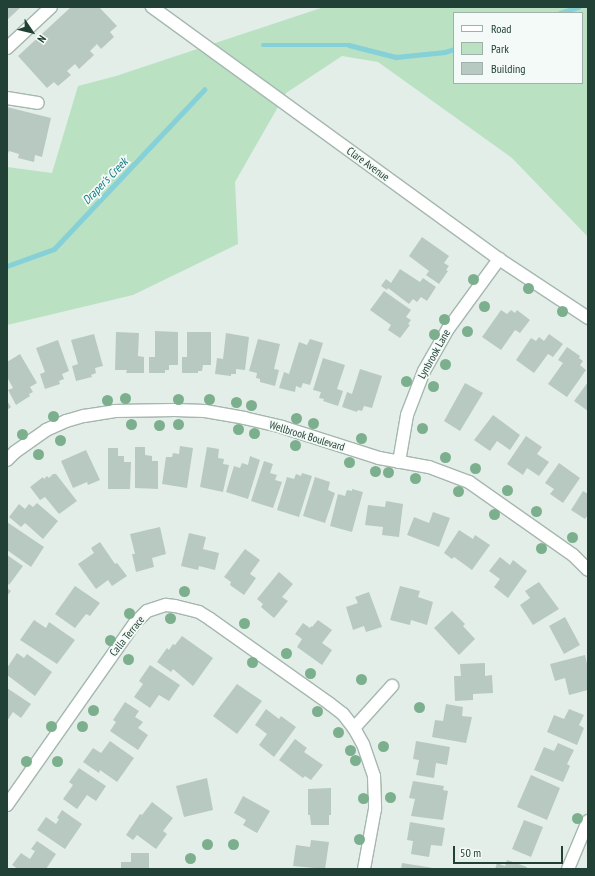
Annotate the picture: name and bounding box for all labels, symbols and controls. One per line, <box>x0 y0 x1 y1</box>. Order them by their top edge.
north arrow <box>12 12 52 52</box>
legend <box>453 12 583 84</box>
text: Road <box>491 21 511 36</box>
text: N <box>34 32 49 45</box>
text: Park <box>491 41 509 56</box>
text: Building <box>491 61 526 76</box>
street label: Clare Avenue <box>344 144 392 184</box>
water label: Draper's Creek <box>79 155 131 207</box>
street label: Lynbrook Lane <box>415 327 453 381</box>
street label: Wellbrook Boulevard <box>267 418 347 454</box>
street label: Calla Terrace <box>107 613 147 659</box>
scale bar <box>455 838 565 864</box>
text: 50 m <box>460 845 481 860</box>

